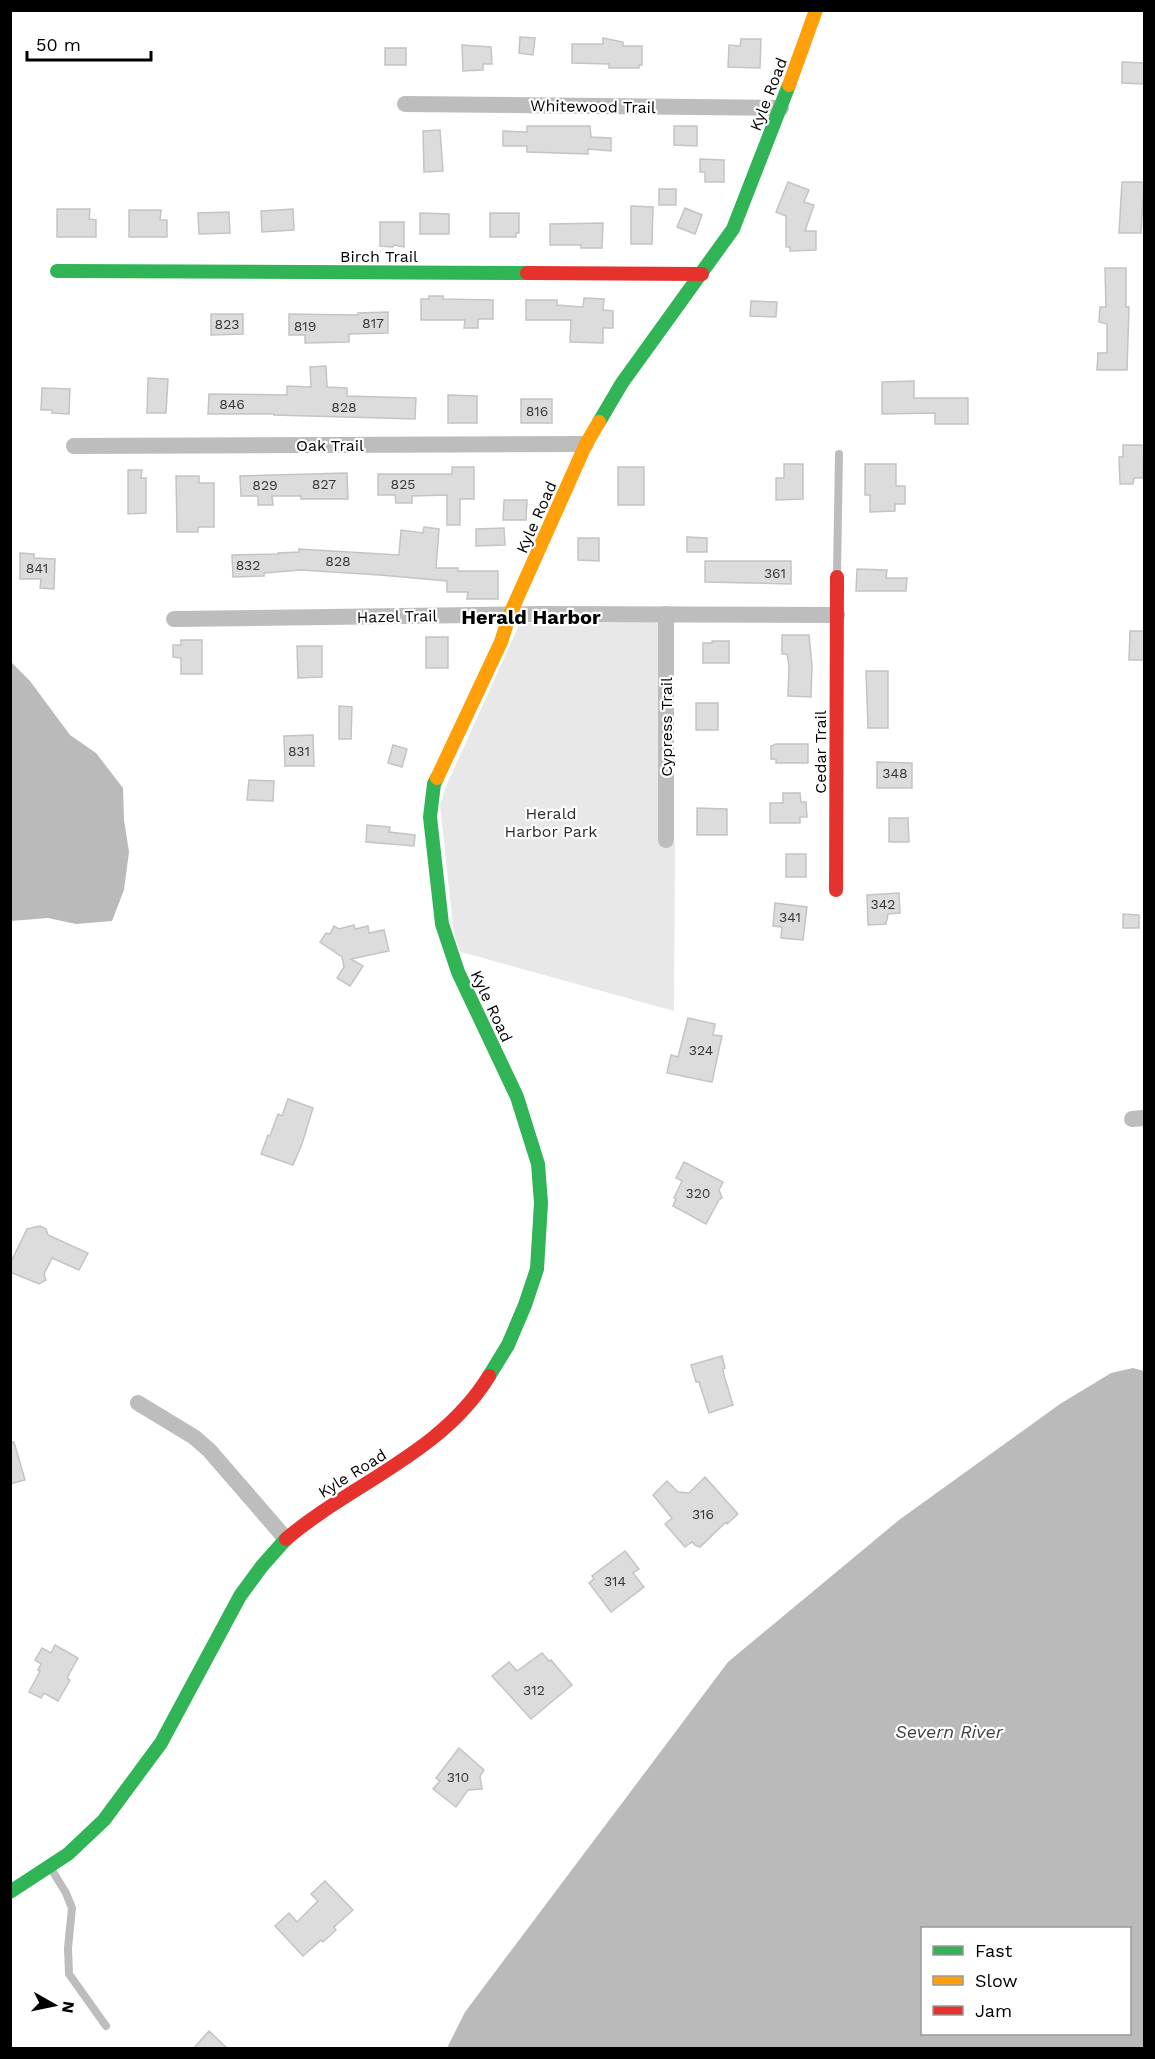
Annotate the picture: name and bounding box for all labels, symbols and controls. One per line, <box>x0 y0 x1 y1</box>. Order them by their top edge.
scale bar <box>27 24 152 62</box>
text: 50 m <box>36 34 81 55</box>
street label: Kyle Road <box>746 55 791 133</box>
street label: Whitewood Trail <box>530 96 656 117</box>
street label: Birch Trail <box>340 247 418 266</box>
house number: 817 <box>362 315 384 331</box>
house number: 823 <box>215 316 239 332</box>
house number: 819 <box>294 318 316 334</box>
house number: 846 <box>219 396 245 412</box>
house number: 828 <box>331 399 357 415</box>
house number: 816 <box>526 403 548 419</box>
street label: Oak Trail <box>296 436 364 455</box>
house number: 827 <box>312 476 336 492</box>
house number: 825 <box>391 476 415 492</box>
house number: 829 <box>252 477 278 493</box>
street label: Kyle Road <box>512 478 561 556</box>
house number: 828 <box>325 553 351 569</box>
house number: 832 <box>236 557 260 573</box>
house number: 841 <box>26 560 48 576</box>
house number: 361 <box>764 565 786 581</box>
district label: Herald Harbor <box>461 605 601 629</box>
street label: Hazel Trail <box>356 606 438 627</box>
street label: Cypress Trail <box>657 677 676 777</box>
street label: Cedar Trail <box>811 710 830 794</box>
house number: 831 <box>288 743 310 759</box>
house number: 348 <box>882 765 908 781</box>
park label: Herald Harbor Park <box>505 804 597 841</box>
house number: 342 <box>871 896 895 912</box>
house number: 341 <box>779 909 801 925</box>
street label: Kyle Road <box>467 967 516 1045</box>
house number: 324 <box>689 1042 713 1058</box>
house number: 320 <box>685 1185 711 1201</box>
street label: Kyle Road <box>315 1445 390 1502</box>
house number: 316 <box>692 1506 714 1522</box>
house number: 314 <box>604 1573 626 1589</box>
house number: 312 <box>523 1682 545 1698</box>
water label: Severn River <box>895 1721 1004 1742</box>
house number: 310 <box>447 1769 469 1785</box>
legend <box>921 1927 1131 2035</box>
text: Fast <box>975 1940 1013 1961</box>
text: Slow <box>975 1970 1018 1991</box>
north arrow <box>24 1975 84 2035</box>
text: N <box>58 2000 79 2015</box>
text: Jam <box>975 2000 1012 2021</box>

